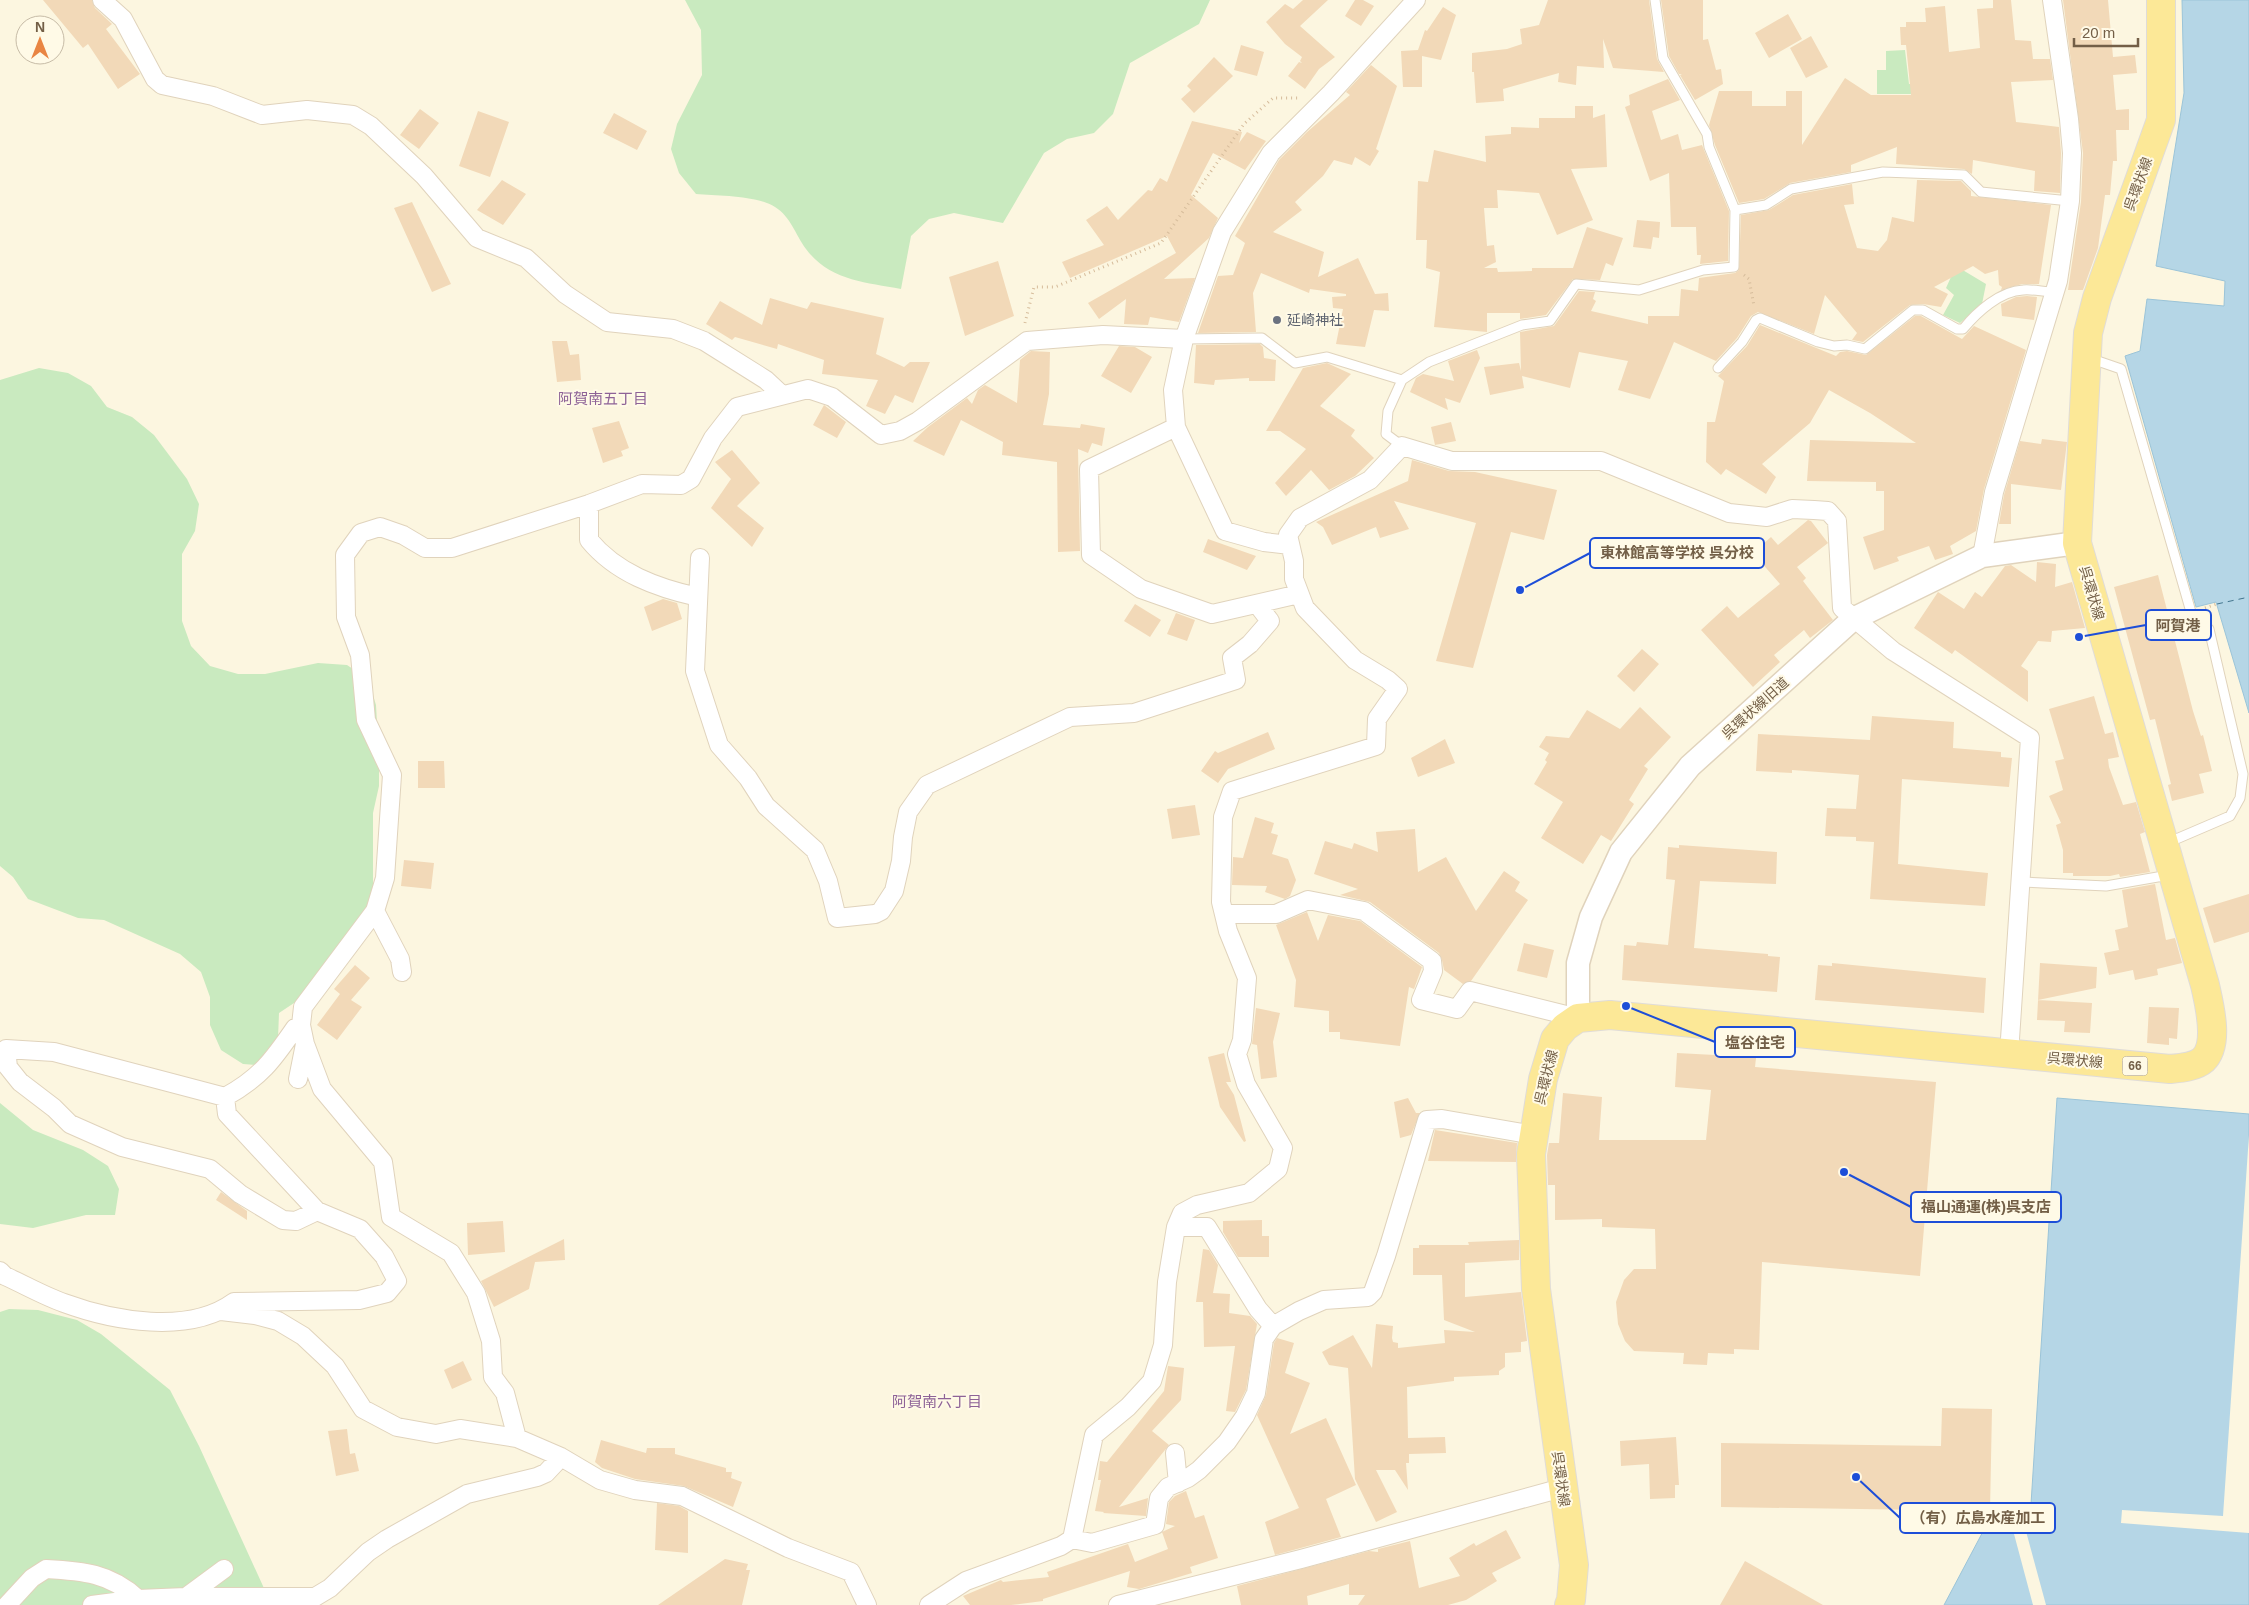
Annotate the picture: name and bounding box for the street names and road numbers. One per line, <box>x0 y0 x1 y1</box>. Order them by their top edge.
street label: 呉環状線 <box>2121 155 2155 213</box>
street label: 呉環状線 <box>2077 564 2107 622</box>
street label: 呉環状線旧道 <box>1718 674 1792 742</box>
street label: 呉環状線 <box>1531 1048 1561 1106</box>
street label: 呉環状線 <box>2046 1050 2104 1070</box>
road number: 66 <box>2122 1056 2148 1076</box>
street label: 呉環状線 <box>1549 1450 1573 1508</box>

